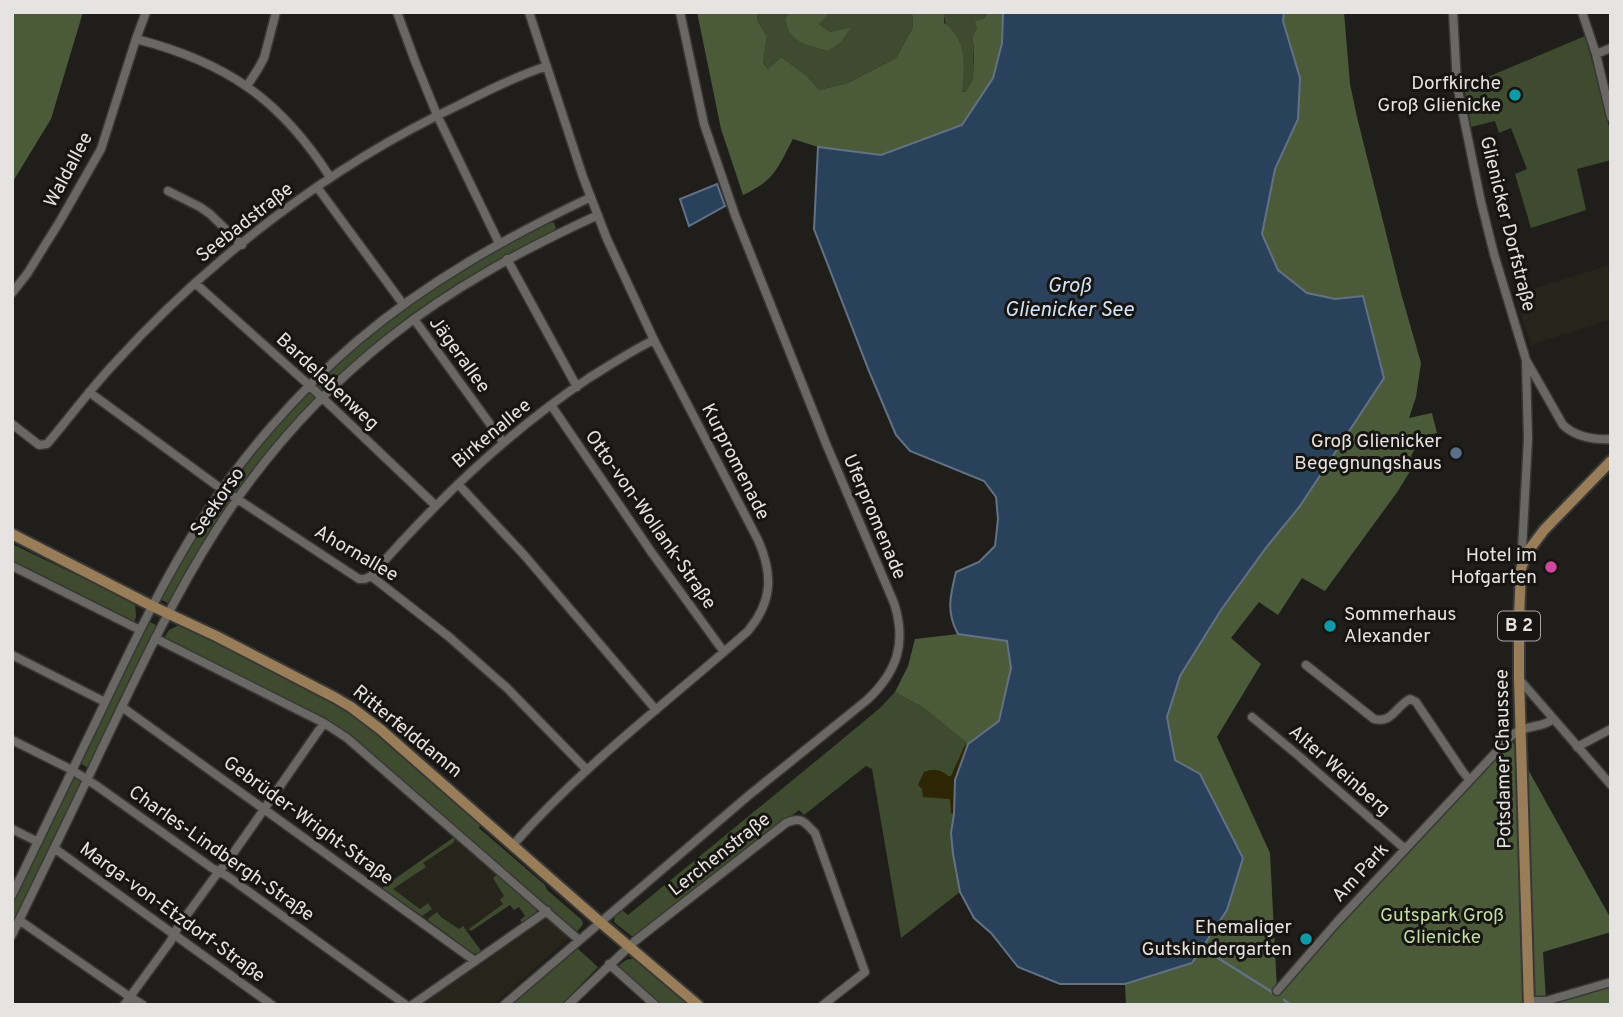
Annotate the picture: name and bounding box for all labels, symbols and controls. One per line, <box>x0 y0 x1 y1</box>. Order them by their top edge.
place label: Dorfkirche Groß Glienicke <box>1377 72 1501 118</box>
marker: Dorfkirche Groß Glienicke <box>1507 87 1523 103</box>
street label: Waldallee <box>39 128 99 212</box>
street label: Glienicker Dorfstraße <box>1474 134 1540 314</box>
street label: Seebadstraße <box>192 178 298 268</box>
water label: Groß Glienicker See <box>1004 273 1135 324</box>
street label: Jägerallee <box>423 312 495 398</box>
street label: Bardelebenweg <box>270 328 384 436</box>
street label: Birkenallee <box>447 394 537 474</box>
street label: Kurpromenade <box>695 400 775 524</box>
street label: Otto-von-Wollank-Straße <box>579 426 721 614</box>
place label: Groß Glienicker Begegnungshaus <box>1294 430 1443 476</box>
marker: Groß Glienicker Begegnungshaus <box>1448 445 1464 461</box>
street label: Uferpromenade <box>837 451 911 583</box>
street label: Seekorso <box>186 463 250 541</box>
street label: Ahornallee <box>310 520 402 588</box>
place label: Hotel im Hofgarten <box>1451 544 1537 590</box>
marker: Hotel im Hofgarten <box>1543 559 1559 575</box>
place label: Sommerhaus Alexander <box>1344 603 1456 649</box>
road number: B 2 <box>1498 612 1540 640</box>
marker: Sommerhaus Alexander <box>1322 618 1338 634</box>
street label: Potsdamer Chaussee <box>1490 669 1518 849</box>
street label: Ritterfelddamm <box>347 680 467 784</box>
street label: Alter Weinberg <box>1283 720 1395 822</box>
street label: Gebrüder-Wright-Straße <box>218 751 398 891</box>
street label: Charles-Lindbergh-Straße <box>123 781 319 927</box>
street label: Lerchenstraße <box>664 808 776 902</box>
street label: Marga-von-Etzdorf-Straße <box>74 837 270 989</box>
street label: Am Park <box>1327 838 1395 908</box>
park label: Gutspark Groß Glienicke <box>1380 904 1504 950</box>
place label: Ehemaliger Gutskindergarten <box>1142 916 1293 962</box>
marker: Ehemaliger Gutskindergarten <box>1298 931 1314 947</box>

